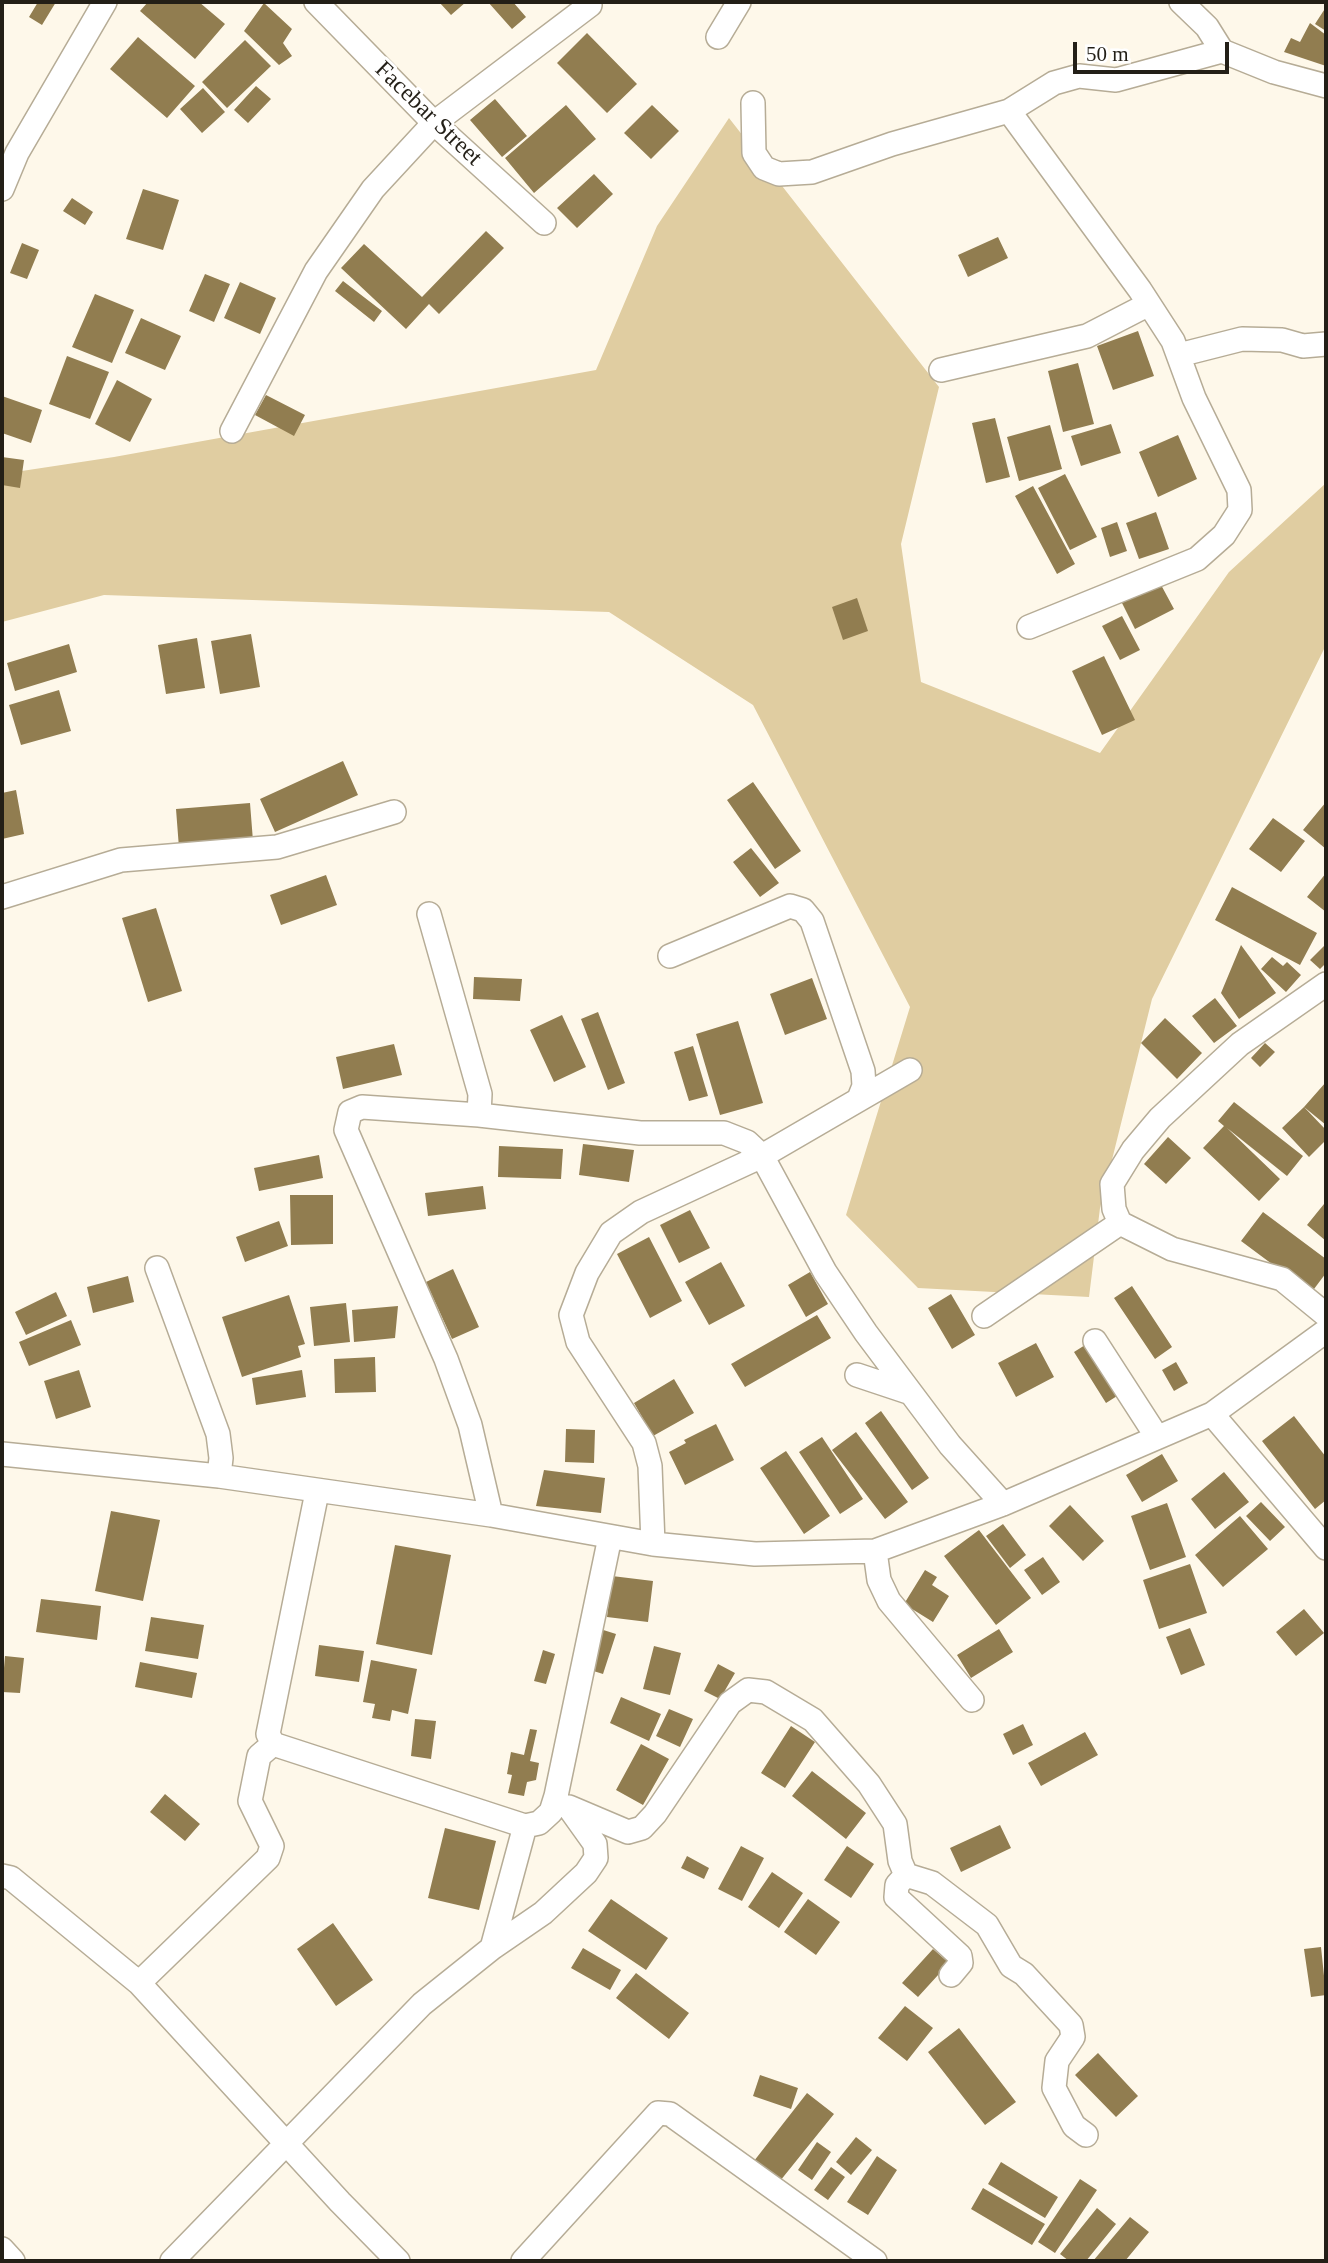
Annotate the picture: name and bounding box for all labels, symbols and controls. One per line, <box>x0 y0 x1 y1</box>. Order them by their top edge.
scale bar <box>1076 28 1232 72</box>
text: 50 m <box>1086 42 1129 66</box>
street label: Facebar Street <box>368 56 488 172</box>

